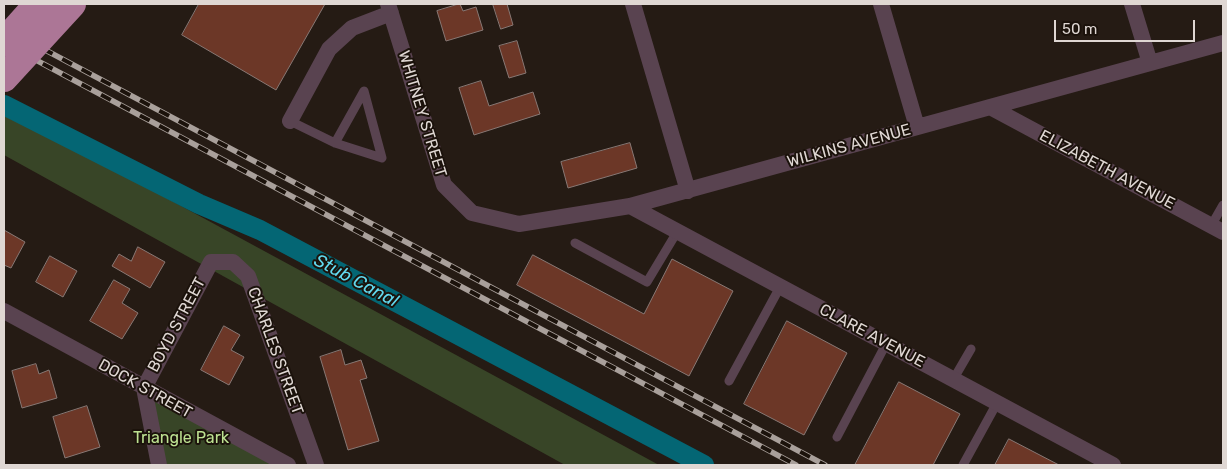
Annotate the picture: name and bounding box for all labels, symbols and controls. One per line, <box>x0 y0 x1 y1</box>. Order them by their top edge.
scale bar <box>1057 10 1198 42</box>
text: 50 m <box>1062 20 1097 38</box>
street label: WHITNEY STREET <box>394 48 450 180</box>
street label: WILKINS AVENUE <box>785 120 913 172</box>
street label: ELIZABETH AVENUE <box>1036 126 1178 214</box>
water label: Stub Canal <box>310 250 402 312</box>
street label: BOYD STREET <box>144 274 210 376</box>
street label: CHARLES STREET <box>243 285 307 417</box>
street label: CLARE AVENUE <box>816 300 928 372</box>
street label: DOCK STREET <box>95 355 195 423</box>
park label: Triangle Park <box>133 428 229 448</box>

